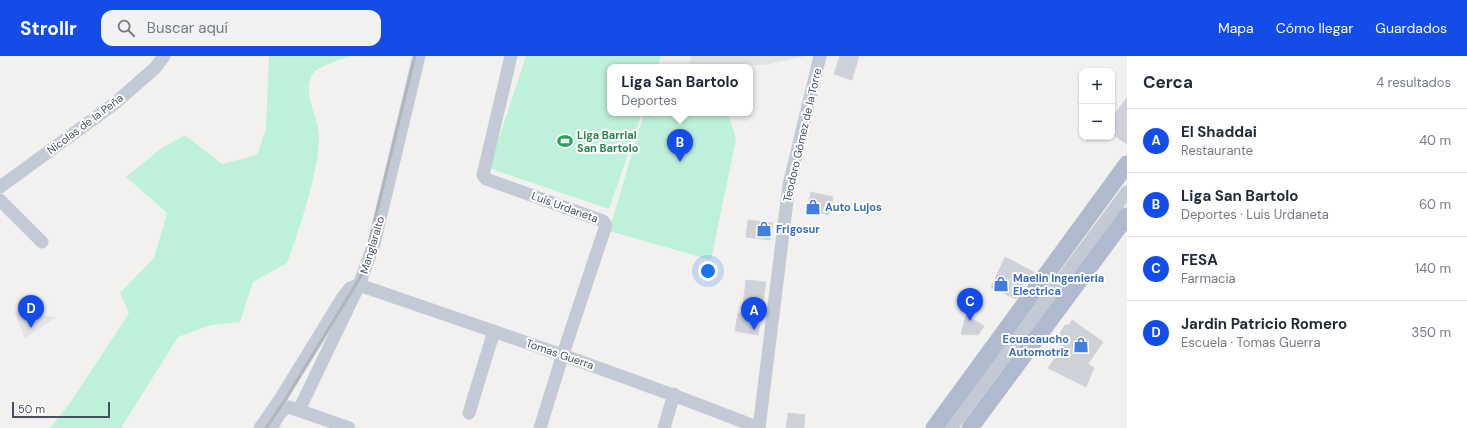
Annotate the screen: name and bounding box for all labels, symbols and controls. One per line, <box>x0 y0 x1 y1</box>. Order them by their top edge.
search box <box>101 10 381 46</box>
text: Strollr <box>20 16 77 41</box>
icon: search <box>115 17 137 39</box>
text: Buscar aquí <box>147 18 228 38</box>
text: Mapa <box>1218 19 1254 37</box>
text: Cómo llegar <box>1276 19 1353 37</box>
text: Guardados <box>1375 19 1447 37</box>
popup <box>607 64 753 116</box>
street label: Teodoro Gómez de la Torre <box>780 67 824 203</box>
map controls <box>1079 68 1115 140</box>
button: + <box>1079 68 1115 104</box>
text: Cerca <box>1143 71 1193 93</box>
text: Liga San Bartolo <box>621 72 739 92</box>
text: 4 resultados <box>1376 74 1451 91</box>
street label: Nicolas de la Peña <box>44 91 126 157</box>
text: Deportes <box>621 92 677 109</box>
button: − <box>1079 104 1115 140</box>
text: El Shaddai <box>1181 122 1257 142</box>
place label: Liga Barrial San Bartolo <box>577 128 639 155</box>
pin: B <box>667 129 693 162</box>
sports icon: Liga Barrial San Bartolo <box>556 132 574 150</box>
text: A <box>1151 132 1161 149</box>
text: 40 m <box>1419 132 1451 149</box>
text: Restaurante <box>1181 142 1253 159</box>
text: Liga San Bartolo <box>1181 186 1298 206</box>
street label: Luis Urdaneta <box>530 188 600 226</box>
text: B <box>1152 196 1160 213</box>
text: 60 m <box>1419 196 1451 213</box>
shop icon: Auto Lujos <box>804 198 822 216</box>
place label: Auto Lujos <box>825 200 882 214</box>
text: Deportes · Luis Urdaneta <box>1181 206 1329 223</box>
street label: Manglaralto <box>357 215 387 275</box>
shop icon: Frigosur <box>755 220 773 238</box>
place label: Frigosur <box>776 222 820 236</box>
text: FESA <box>1181 250 1218 270</box>
text: C <box>1151 260 1161 277</box>
text: 140 m <box>1415 260 1451 277</box>
your location <box>698 261 718 281</box>
text: Farmacia <box>1181 270 1236 287</box>
place label: Maelin Ingenieria Electrica <box>1013 271 1104 298</box>
shop icon: Maelin Ingenieria Electrica <box>992 275 1010 293</box>
pin: C <box>957 288 983 321</box>
pin: D <box>18 295 44 328</box>
pin: A <box>741 297 767 330</box>
text: Jardin Patricio Romero <box>1181 314 1347 334</box>
text: D <box>1151 324 1161 341</box>
text: 350 m <box>1411 324 1451 341</box>
place label: Ecuacaucho Automotriz <box>1003 332 1069 359</box>
text: Escuela · Tomas Guerra <box>1181 334 1320 351</box>
street label: Tomas Guerra <box>524 336 596 372</box>
shop icon: Ecuacaucho Automotriz <box>1072 336 1090 354</box>
scale bar <box>12 400 110 419</box>
text: 50 m <box>18 402 45 416</box>

